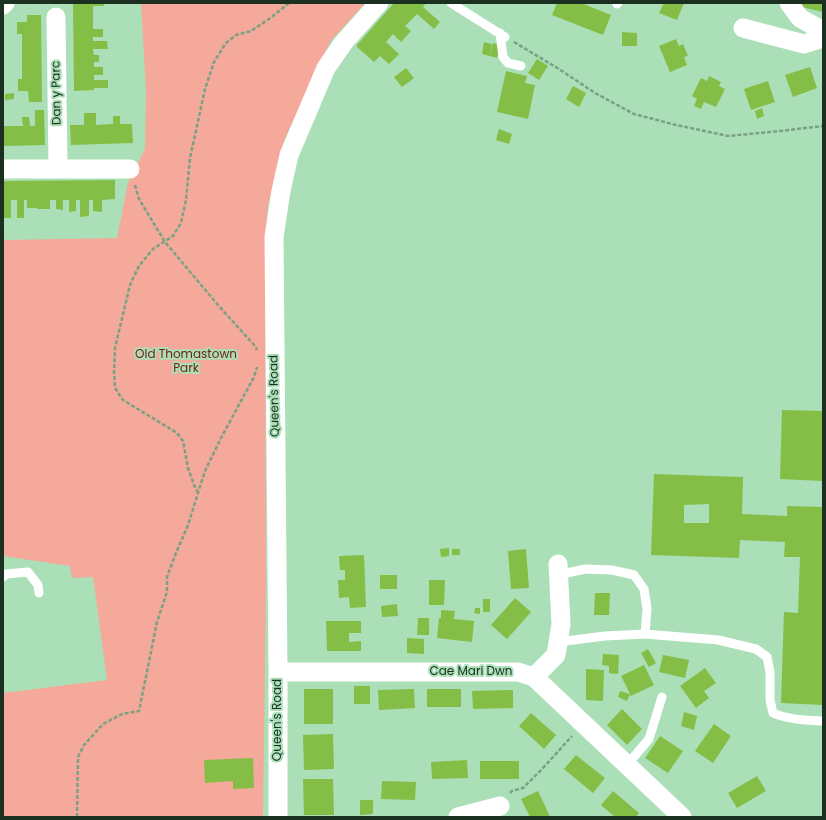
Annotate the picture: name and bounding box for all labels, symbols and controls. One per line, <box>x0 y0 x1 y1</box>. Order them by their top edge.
street label: Dan y Parc <box>49 61 65 125</box>
park label: Old Thomastown Park <box>135 348 237 376</box>
street label: Queen's Road <box>267 355 283 437</box>
street label: Cae Mari Dwn <box>429 665 513 679</box>
street label: Queen's Road <box>271 679 285 761</box>

